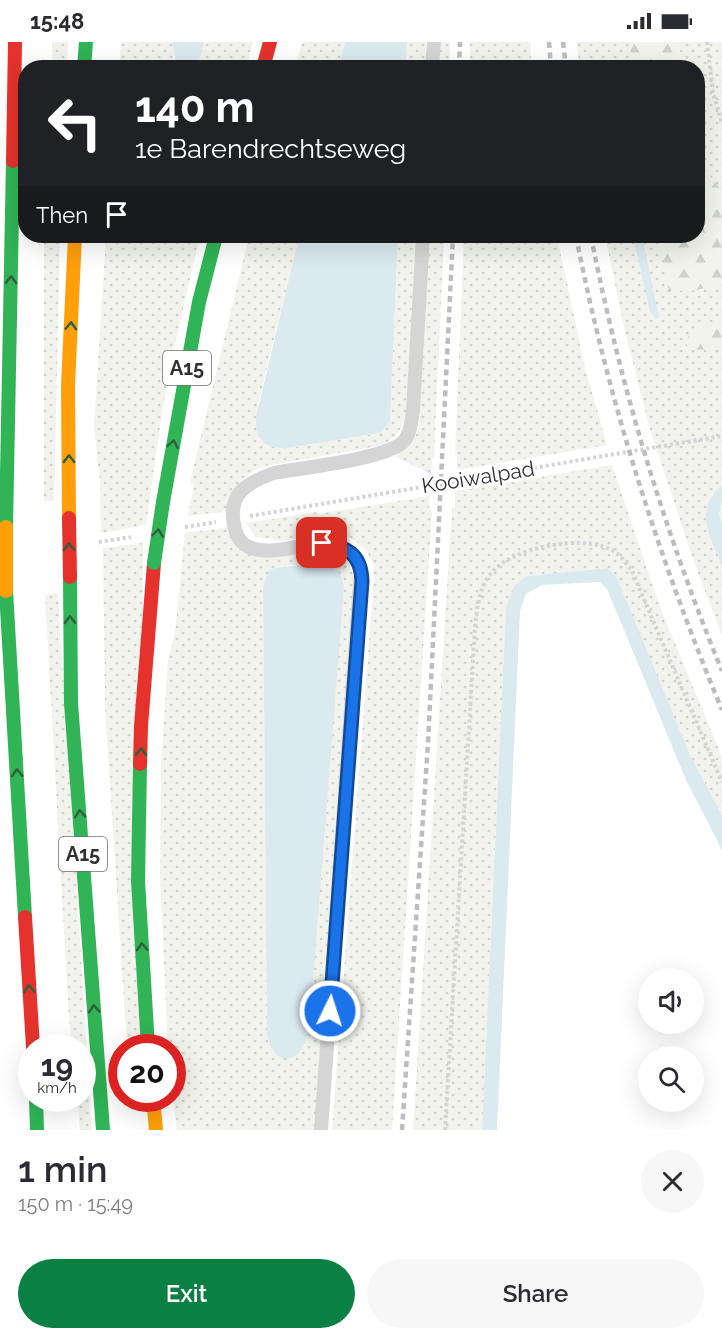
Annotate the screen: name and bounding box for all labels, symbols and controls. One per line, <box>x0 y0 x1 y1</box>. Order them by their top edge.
text: 15:48 <box>30 8 84 34</box>
text: 140 m <box>135 83 255 132</box>
icon: left <box>36 84 114 162</box>
text: 1e Barendrechtseweg <box>135 133 406 164</box>
icon: arrive <box>100 198 133 231</box>
text: Then <box>36 202 88 228</box>
one-way arrow <box>5 275 17 284</box>
one-way arrow <box>64 322 77 331</box>
road number: A15 <box>163 351 211 385</box>
one-way arrow <box>166 439 179 449</box>
one-way arrow <box>63 455 75 464</box>
street label: Kooiwalpad <box>420 456 536 498</box>
pin <box>296 517 347 568</box>
icon: arrive <box>305 526 338 559</box>
one-way arrow <box>152 528 164 537</box>
one-way arrow <box>63 543 75 552</box>
one-way arrow <box>64 615 76 624</box>
one-way arrow <box>134 747 147 756</box>
one-way arrow <box>10 768 23 777</box>
one-way arrow <box>73 810 86 819</box>
road number: A15 <box>59 837 107 871</box>
one-way arrow <box>135 942 148 951</box>
map controls <box>638 968 704 1112</box>
button: sound <box>638 968 704 1034</box>
position arrow <box>298 979 362 1043</box>
one-way arrow <box>23 984 36 993</box>
one-way arrow <box>88 1004 101 1013</box>
speed limit sign: 20 <box>108 1034 186 1112</box>
button: search <box>638 1046 704 1112</box>
text: 19 <box>41 1048 73 1083</box>
text: km/h <box>37 1079 77 1097</box>
text: 1 min <box>18 1148 107 1190</box>
button: close <box>641 1150 704 1213</box>
text: 150 m · 15:49 <box>18 1192 133 1216</box>
button: Exit <box>18 1259 355 1328</box>
button: Share <box>367 1259 704 1328</box>

